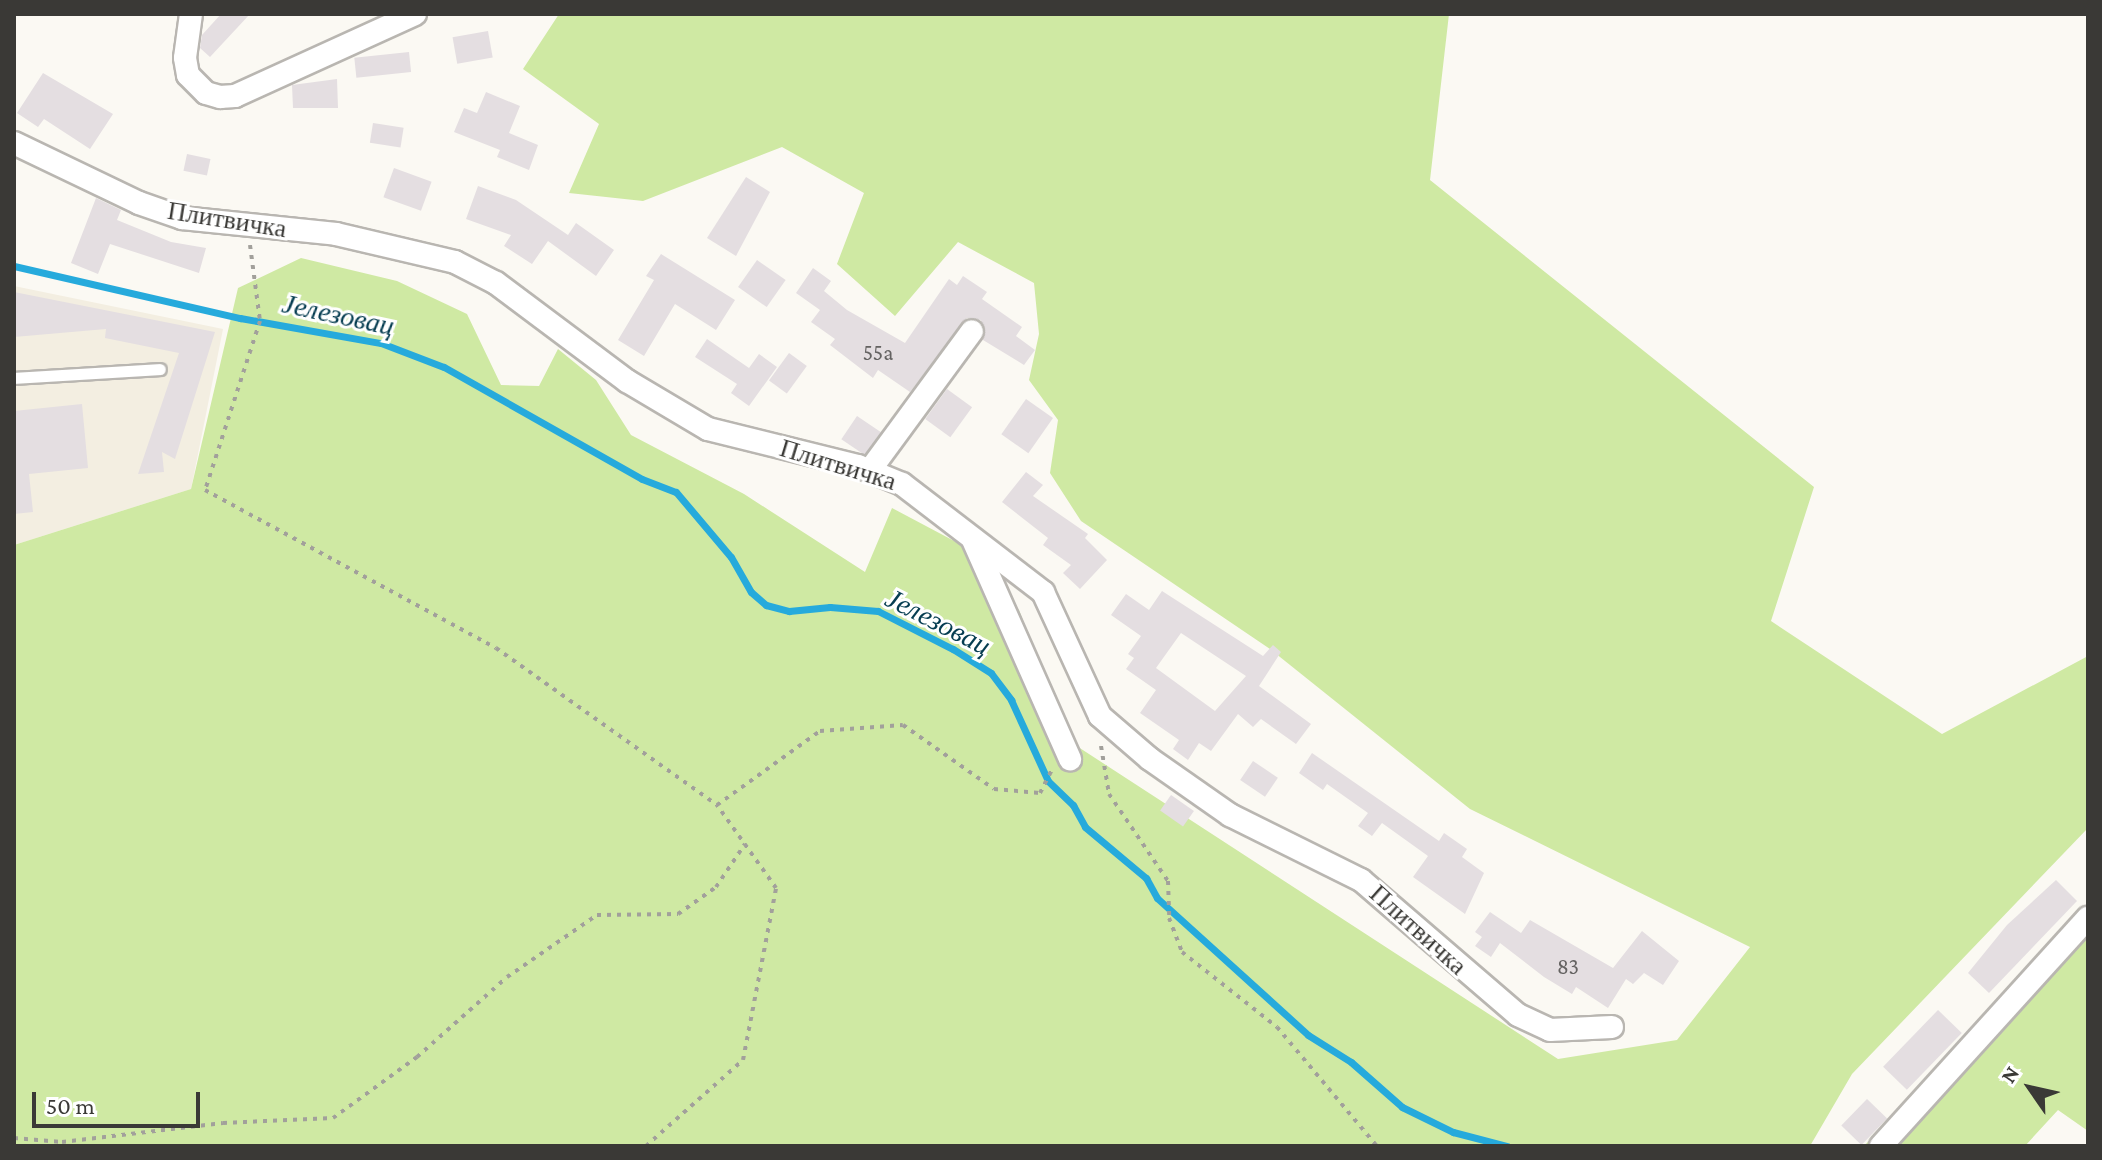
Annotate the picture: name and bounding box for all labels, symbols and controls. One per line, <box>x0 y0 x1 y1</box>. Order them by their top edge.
street label: Плитвичка <box>165 195 289 245</box>
water label: Јелезовац <box>279 287 397 343</box>
house number: 55a <box>863 340 893 366</box>
street label: Плитвичка <box>776 433 900 497</box>
water label: Јелезовац <box>880 581 996 663</box>
street label: Плитвичка <box>1363 878 1473 982</box>
house number: 83 <box>1557 954 1579 980</box>
north arrow <box>1990 1048 2070 1128</box>
text: N <box>1995 1061 2024 1088</box>
scale bar <box>36 1076 204 1126</box>
text: 50 m <box>46 1092 95 1119</box>

